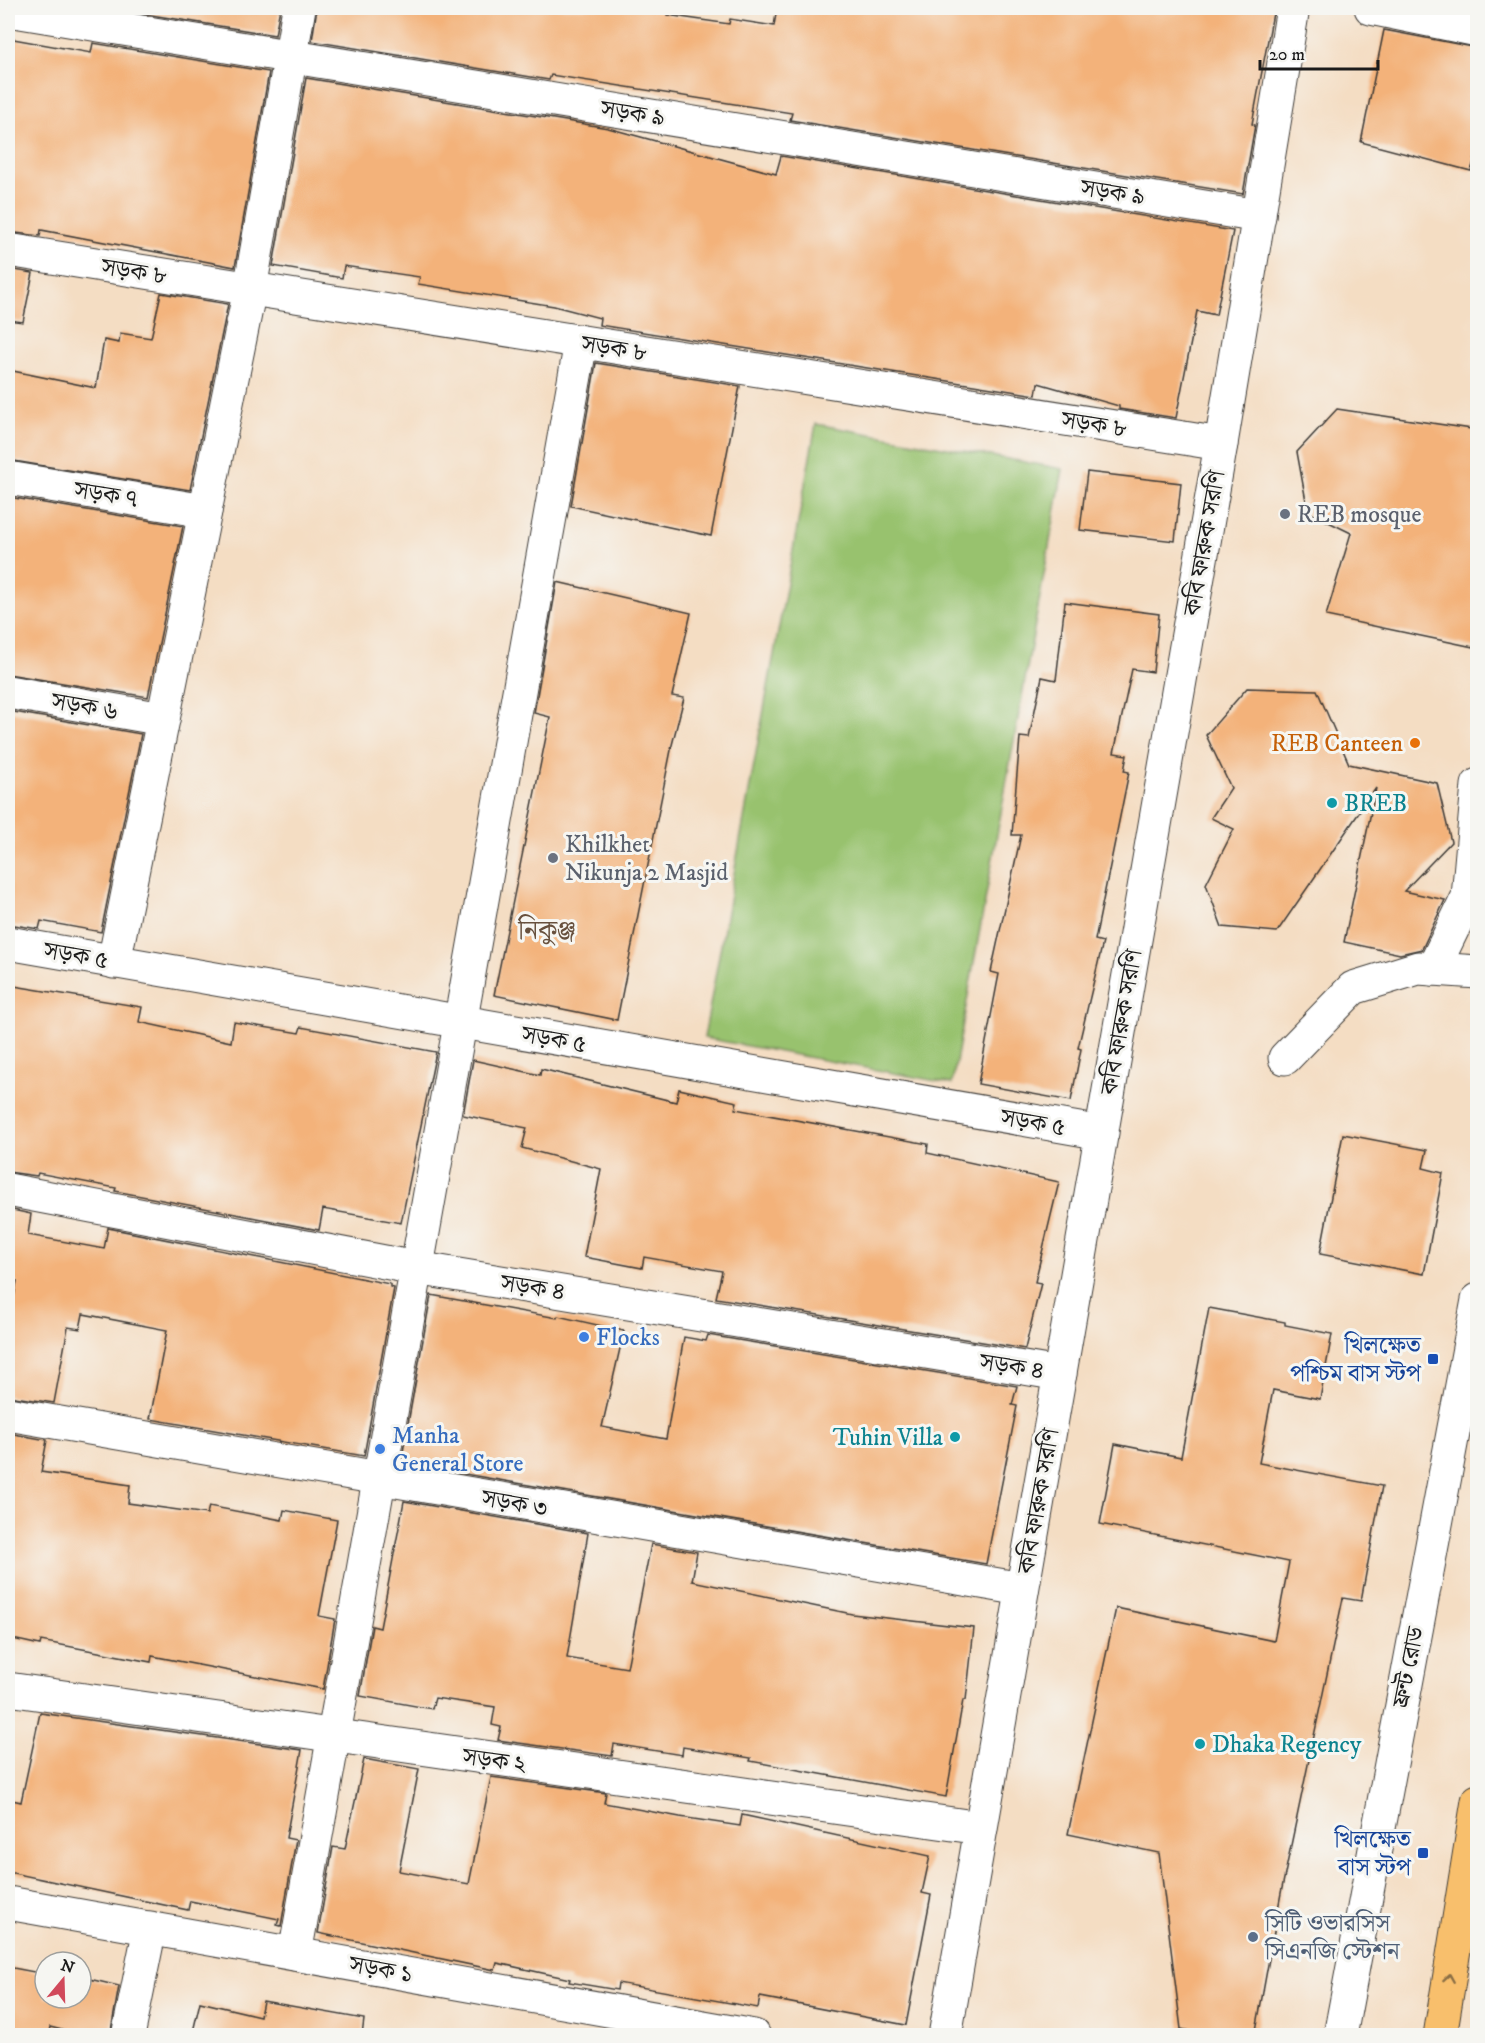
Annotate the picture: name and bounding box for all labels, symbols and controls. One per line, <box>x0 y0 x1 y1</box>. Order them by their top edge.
scale bar <box>1260 33 1378 71</box>
text: 20 m <box>1269 44 1305 66</box>
street label: সড়ক ৯ <box>597 94 667 134</box>
street label: সড়ক ৯ <box>1077 173 1147 213</box>
street label: সড়ক ৮ <box>98 252 169 292</box>
street label: সড়ক ৮ <box>578 329 649 369</box>
street label: সড়ক ৮ <box>1058 405 1129 445</box>
street label: কবি ফারুক সরণি <box>1177 467 1233 619</box>
street label: সড়ক ৭ <box>71 475 140 515</box>
place label: REB mosque <box>1297 500 1421 530</box>
marker: REB mosque <box>1278 507 1292 521</box>
street label: সড়ক ৬ <box>48 686 121 728</box>
place label: REB Canteen <box>1271 729 1403 759</box>
marker: REB Canteen <box>1408 736 1422 750</box>
place label: BREB <box>1344 789 1407 819</box>
marker: BREB <box>1325 796 1339 810</box>
place label: Khilkhet Nikunja 2 Masjid <box>565 830 728 888</box>
marker: Khilkhet Nikunja 2 Masjid <box>546 851 560 865</box>
district label: নিকুঞ্জ <box>517 914 576 948</box>
street label: সড়ক ৫ <box>40 935 111 976</box>
street label: কবি ফারুক সরণি <box>1094 946 1150 1098</box>
street label: সড়ক ৫ <box>518 1019 589 1060</box>
street label: সড়ক ৫ <box>997 1102 1068 1143</box>
street label: সড়ক ৪ <box>497 1268 567 1308</box>
place label: Flocks <box>596 1323 660 1353</box>
marker: Flocks <box>577 1330 591 1344</box>
place label: খিলক্ষেত পশ্চিম বাস স্টপ <box>1290 1331 1422 1389</box>
street label: সড়ক ৪ <box>976 1347 1046 1387</box>
marker: খিলক্ষেত পশ্চিম বাস স্টপ <box>1426 1352 1440 1366</box>
place label: Manha General Store <box>392 1421 523 1479</box>
place label: Tuhin Villa <box>833 1423 944 1453</box>
street label: কবি ফারুক সরণি <box>1011 1425 1067 1577</box>
marker: Tuhin Villa <box>948 1430 962 1444</box>
marker: Manha General Store <box>373 1442 387 1456</box>
street label: সড়ক ৩ <box>478 1483 551 1525</box>
street label: ফ্রন্ট রোড <box>1385 1623 1432 1711</box>
place label: Dhaka Regency <box>1212 1730 1362 1760</box>
marker: Dhaka Regency <box>1193 1737 1207 1751</box>
street label: সড়ক ২ <box>459 1742 528 1780</box>
place label: খিলক্ষেত বাস স্টপ <box>1334 1825 1412 1883</box>
marker: খিলক্ষেত বাস স্টপ <box>1416 1846 1430 1860</box>
place label: সিটি ওভারসিস সিএনজি স্টেশন <box>1264 1909 1401 1967</box>
marker: সিটি ওভারসিস সিএনজি স্টেশন <box>1246 1930 1260 1944</box>
street label: সড়ক ১ <box>346 1949 415 1990</box>
north arrow <box>33 1950 93 2010</box>
text: N <box>58 1955 77 1978</box>
one-way arrow <box>1442 1973 1455 1983</box>

